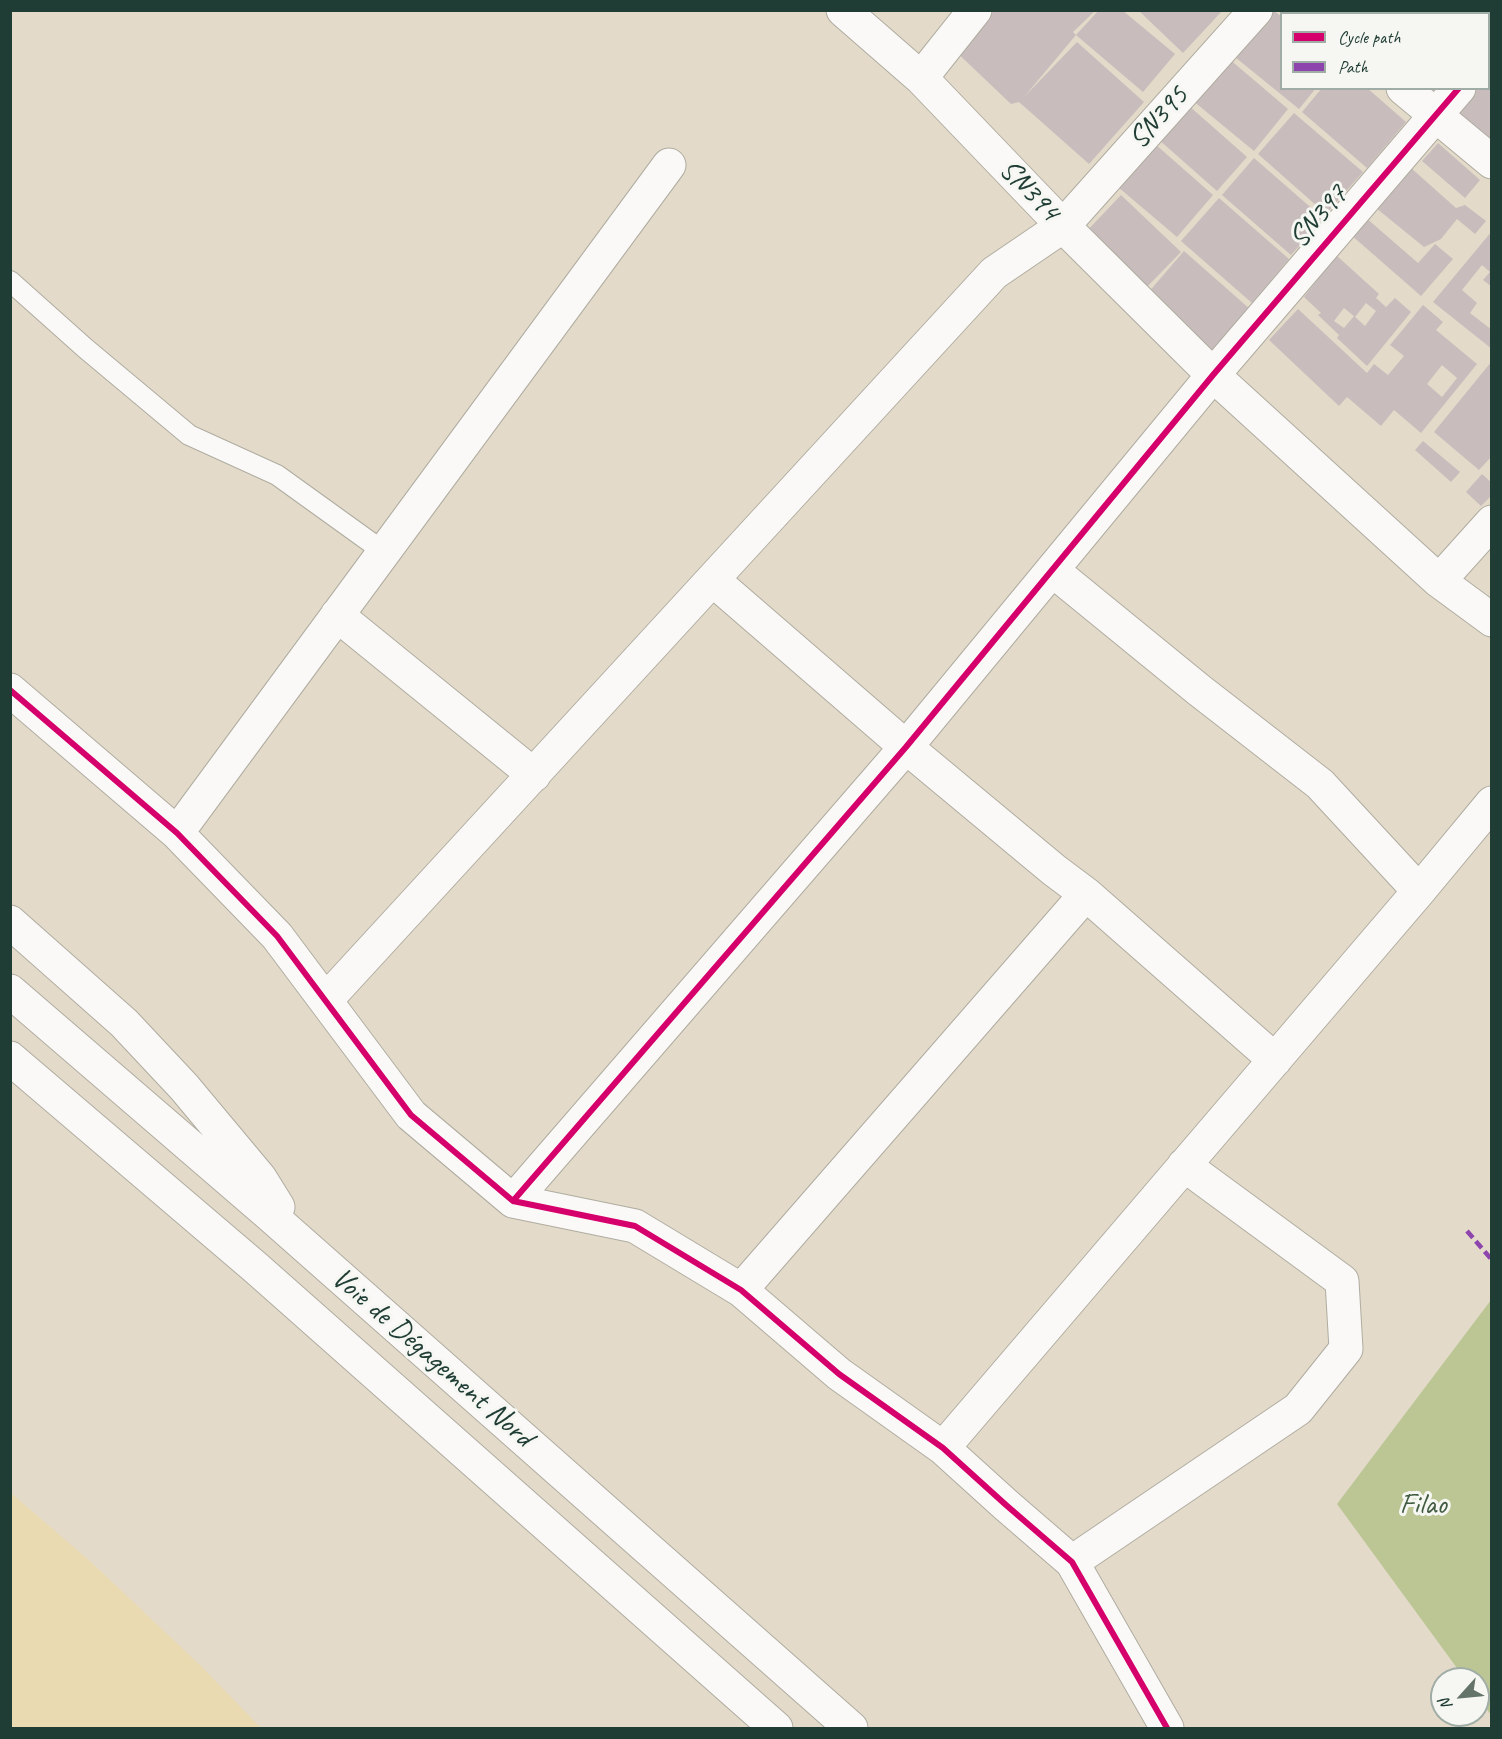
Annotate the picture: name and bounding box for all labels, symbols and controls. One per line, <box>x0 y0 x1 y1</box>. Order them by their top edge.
legend <box>1280 12 1490 90</box>
text: Cycle path <box>1338 26 1400 48</box>
text: Path <box>1338 56 1368 78</box>
street label: SN395 <box>1122 79 1196 157</box>
street label: SN394 <box>991 153 1067 229</box>
street label: SN397 <box>1282 178 1356 256</box>
street label: Voie de Dégagement Nord <box>324 1261 540 1455</box>
park label: Filao <box>1399 1487 1447 1523</box>
north arrow <box>1430 1667 1490 1727</box>
text: N <box>1435 1695 1457 1713</box>

